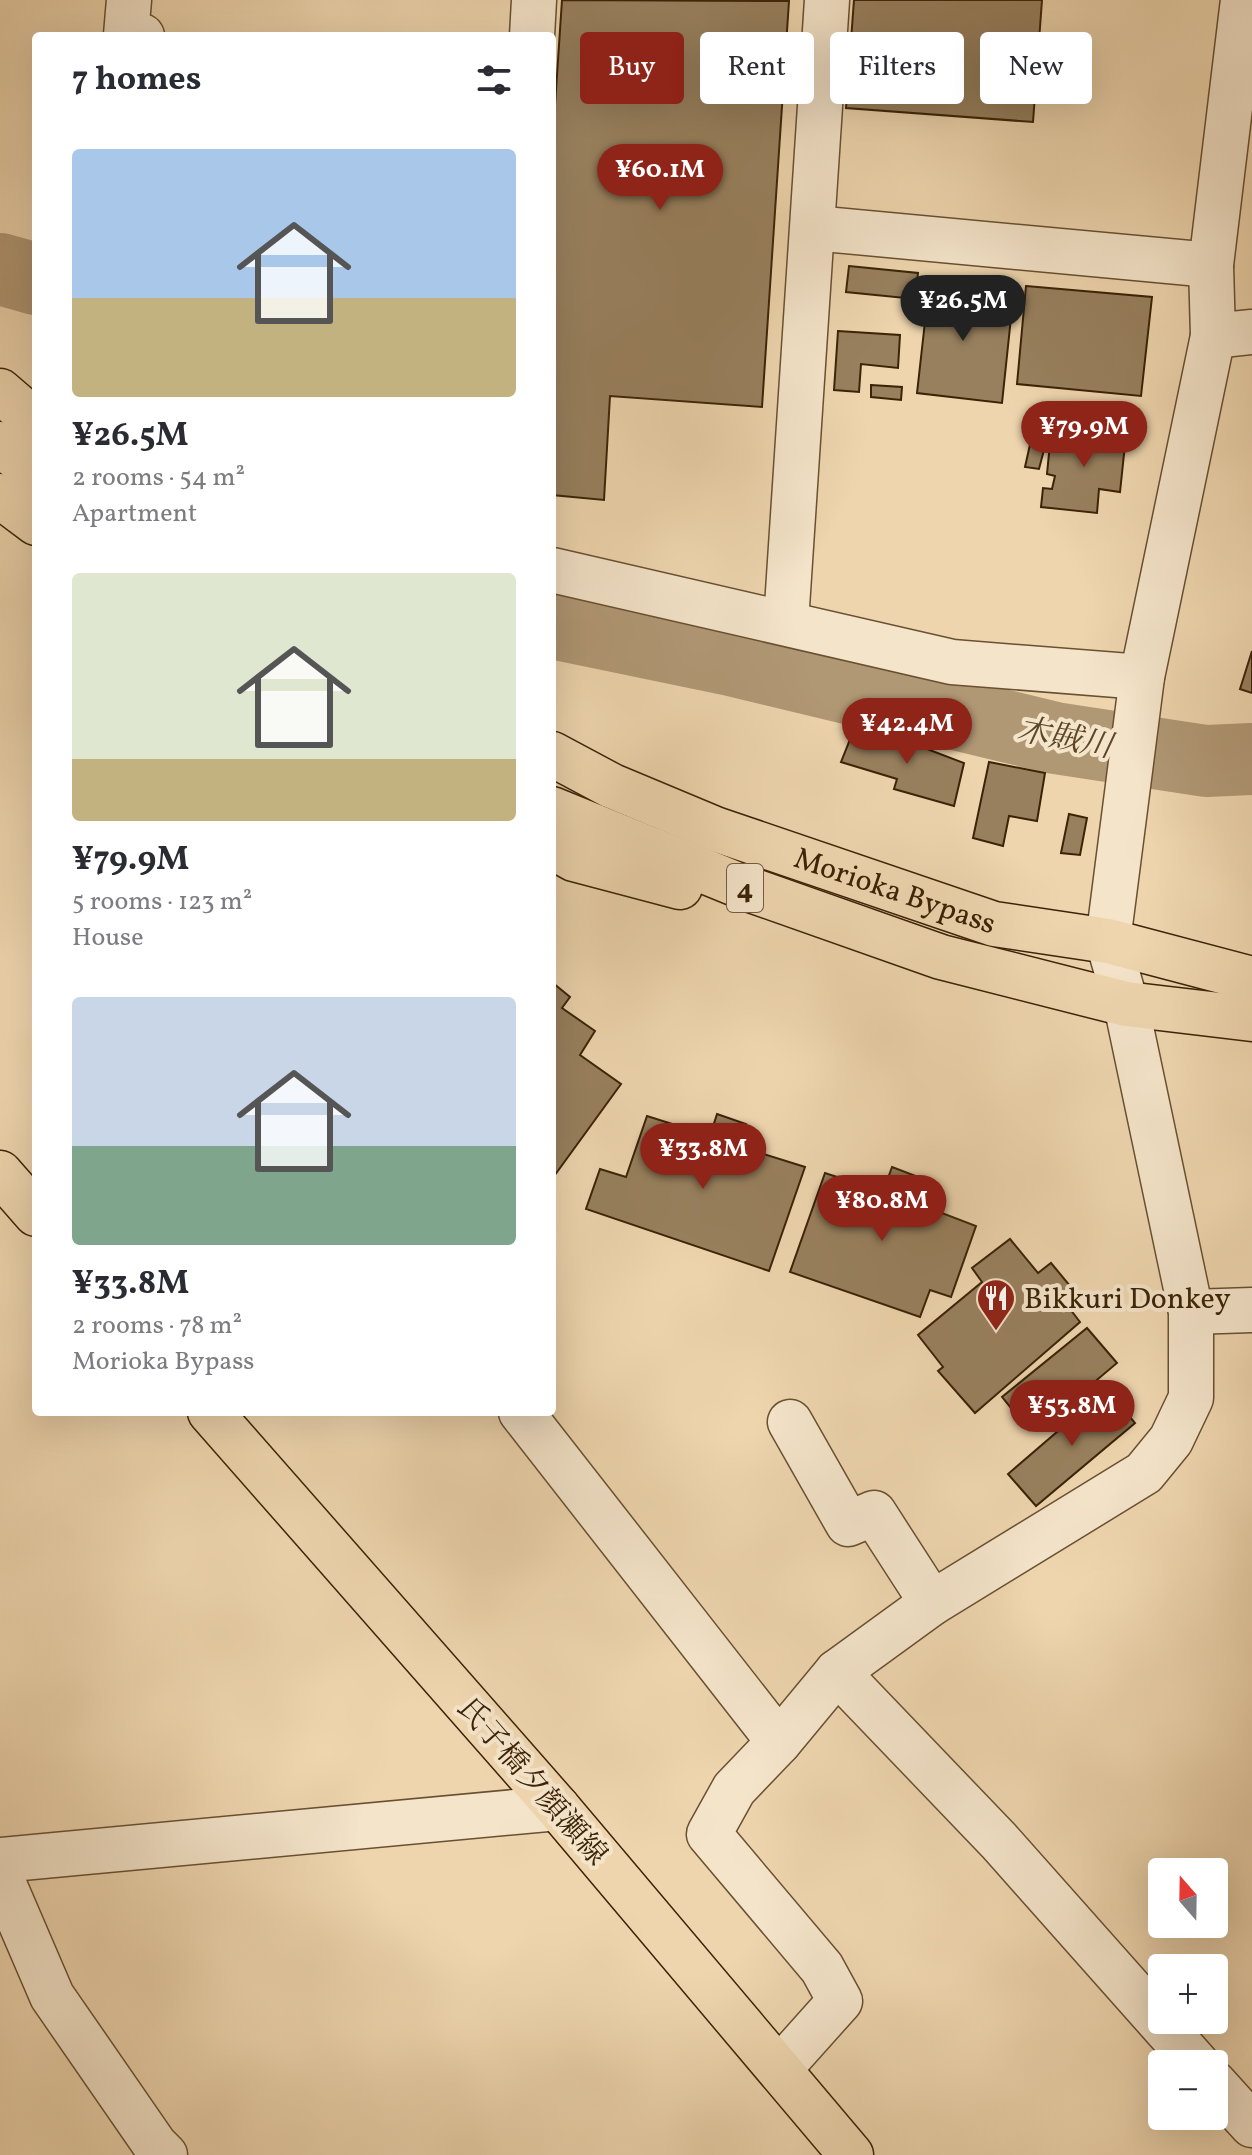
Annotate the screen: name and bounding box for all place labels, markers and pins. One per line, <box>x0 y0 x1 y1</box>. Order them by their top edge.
pin: ¥60.1M <box>595 144 725 212</box>
pin: ¥26.5M <box>898 275 1028 343</box>
pin: ¥79.9M <box>1019 401 1149 469</box>
pin: ¥42.4M <box>842 698 972 766</box>
pin: ¥33.8M <box>638 1123 768 1191</box>
pin: ¥80.8M <box>817 1175 947 1243</box>
restaurant icon: Bikkuri Donkey <box>975 1277 1017 1332</box>
place label: Bikkuri Donkey <box>1024 1279 1231 1321</box>
pin: ¥53.8M <box>1007 1380 1137 1448</box>

